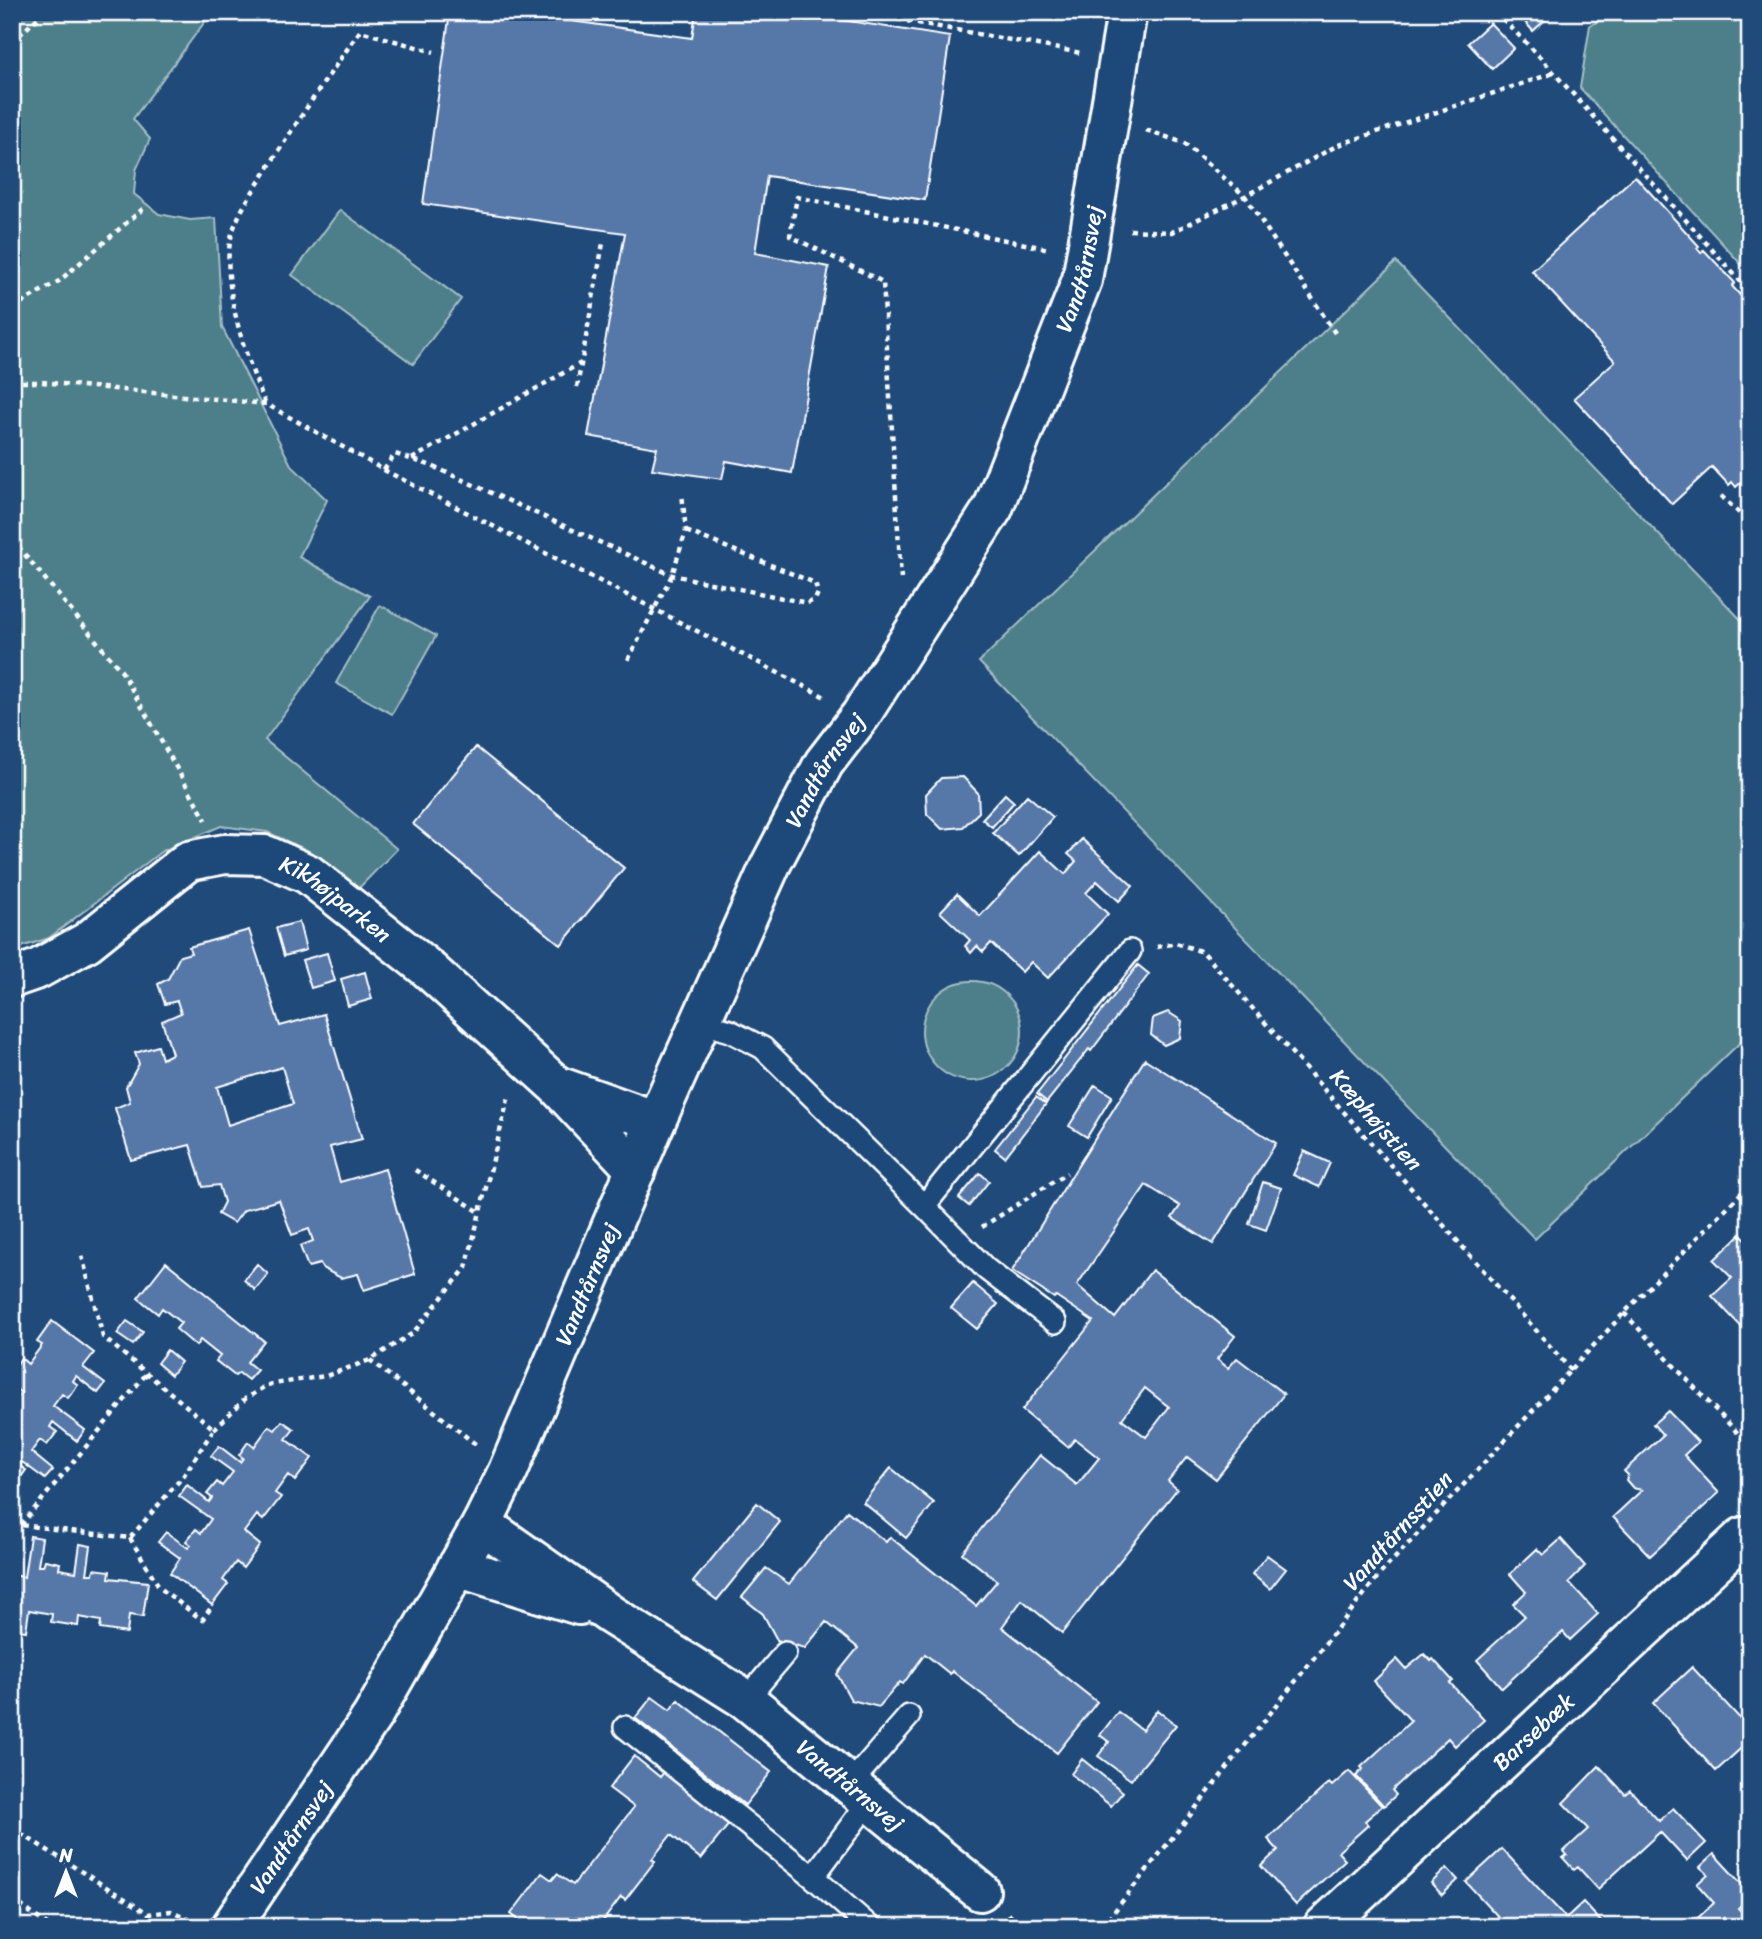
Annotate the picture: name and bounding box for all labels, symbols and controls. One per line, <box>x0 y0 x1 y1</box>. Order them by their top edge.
street label: Vandtårnsvej <box>1043 202 1115 338</box>
street label: Vandtårnsvej <box>773 703 877 835</box>
street label: Kikhøjparken <box>273 843 401 954</box>
street label: Kæphøjstien <box>1319 1059 1433 1182</box>
street label: Vandtårnsvej <box>543 1216 631 1352</box>
street label: Vandtårnsstien <box>1332 1461 1464 1601</box>
street label: Barsebæk <box>1482 1682 1585 1781</box>
street label: Vandtårnsvej <box>787 1728 914 1843</box>
street label: Vandtårnsvej <box>238 1771 345 1903</box>
north arrow <box>32 1838 102 1908</box>
text: N <box>58 1839 73 1872</box>

